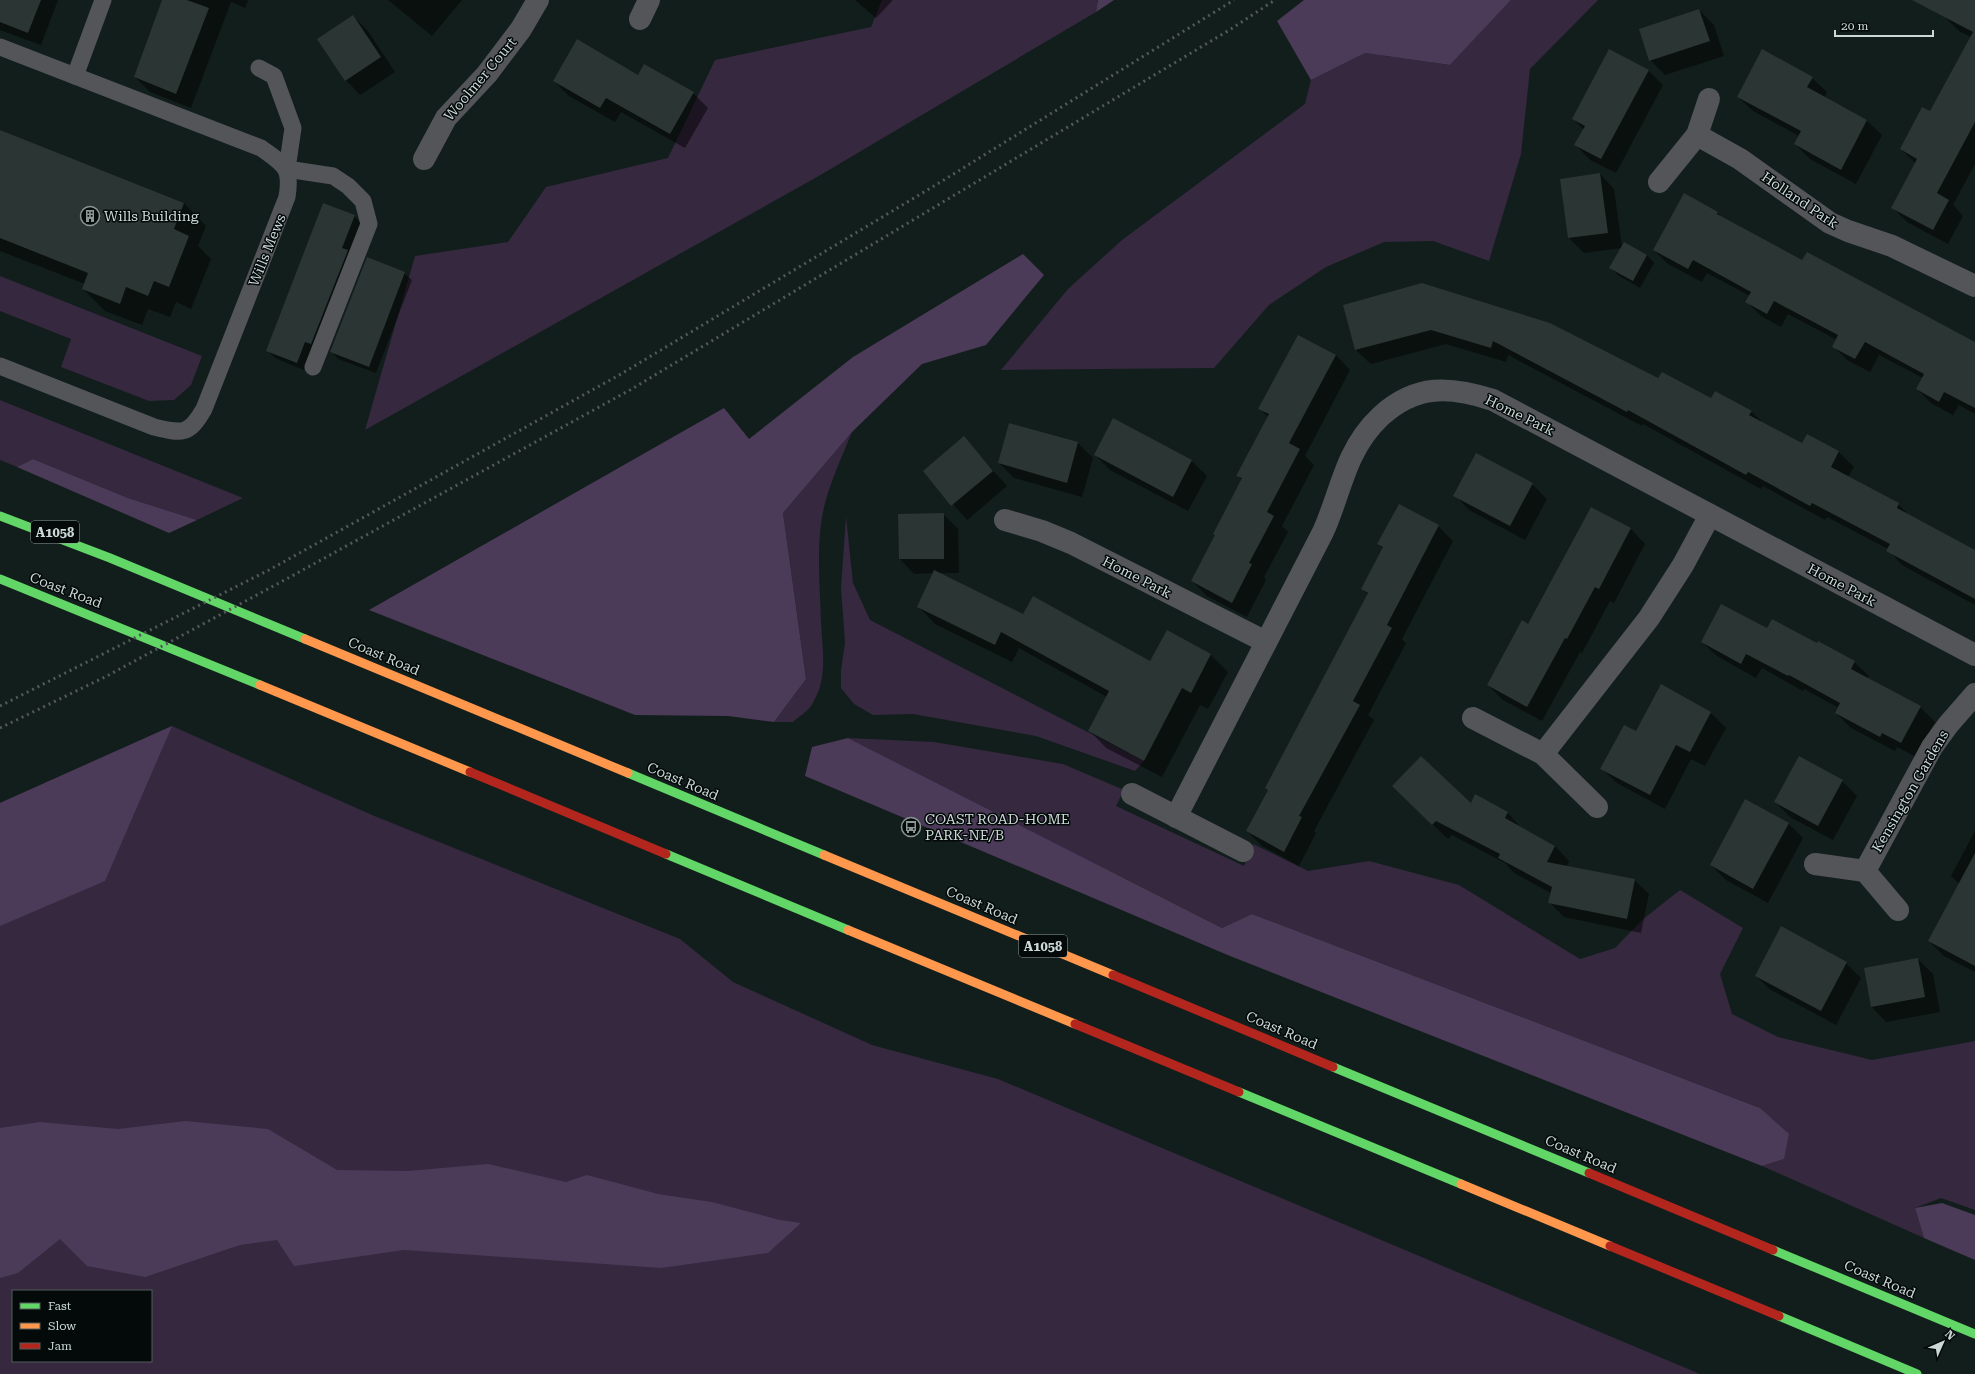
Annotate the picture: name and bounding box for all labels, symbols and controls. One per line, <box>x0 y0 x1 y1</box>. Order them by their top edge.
scale bar <box>1835 12 1933 38</box>
text: 20 m <box>1841 19 1868 33</box>
street label: Woolmer Court <box>441 34 519 124</box>
street label: Holland Park <box>1759 169 1841 232</box>
building icon: Wills Building <box>79 205 101 227</box>
place label: Wills Building <box>104 208 199 224</box>
street label: Wills Mews <box>245 211 289 288</box>
street label: Home Park <box>1483 391 1557 439</box>
road number: A1058 <box>31 521 79 543</box>
street label: Home Park <box>1100 553 1174 601</box>
street label: Home Park <box>1805 560 1879 610</box>
street label: Coast Road <box>28 569 104 611</box>
street label: Coast Road <box>346 634 422 678</box>
street label: Kensington Gardens <box>1869 727 1952 855</box>
street label: Coast Road <box>645 759 721 803</box>
place label: COAST ROAD-HOME PARK-NE/B <box>925 811 1070 843</box>
bus stop icon: COAST ROAD-HOME PARK-NE/B <box>900 816 922 838</box>
street label: Coast Road <box>944 883 1020 927</box>
road number: A1058 <box>1019 935 1067 957</box>
street label: Coast Road <box>1244 1008 1320 1052</box>
street label: Coast Road <box>1543 1132 1619 1176</box>
street label: Coast Road <box>1842 1257 1918 1301</box>
legend <box>12 1290 152 1362</box>
text: Fast <box>48 1299 72 1313</box>
text: Slow <box>48 1319 76 1333</box>
north arrow <box>1923 1322 1963 1362</box>
text: N <box>1942 1328 1958 1343</box>
text: Jam <box>48 1339 72 1353</box>

